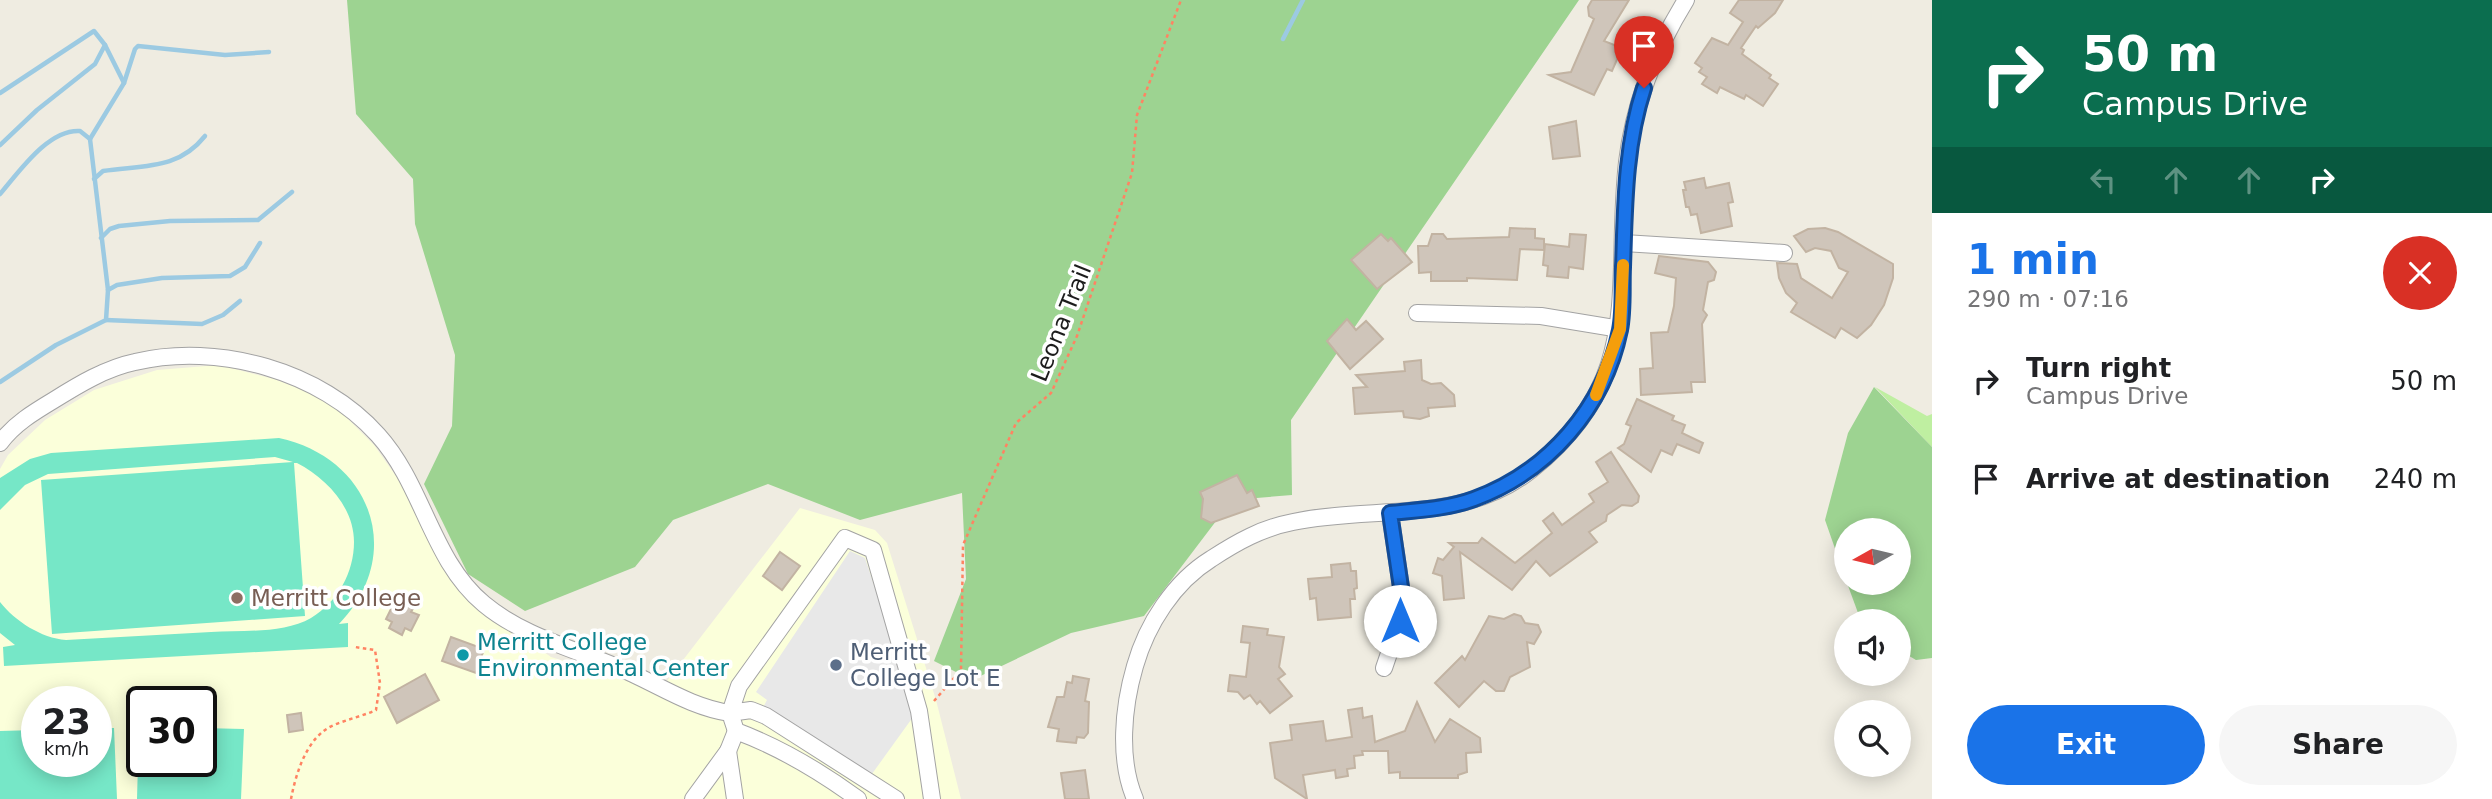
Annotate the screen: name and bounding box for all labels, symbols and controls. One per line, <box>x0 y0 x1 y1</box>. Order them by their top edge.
pin <box>1614 16 1674 88</box>
text: 50 m <box>2082 26 2218 83</box>
icon: arrive <box>1625 27 1663 65</box>
icon: right <box>1967 28 2058 119</box>
text: Campus Drive <box>2082 85 2308 123</box>
icon: left <box>2084 161 2122 199</box>
icon: ahead <box>2157 161 2195 199</box>
icon: ahead <box>2230 161 2268 199</box>
icon: right <box>2303 161 2341 199</box>
text: 1 min <box>1967 235 2099 284</box>
button: close <box>2383 236 2457 310</box>
street label: Leona Trail <box>1026 261 1096 385</box>
text: 290 m · 07:16 <box>1967 286 2129 312</box>
text: Turn right <box>2026 353 2171 383</box>
icon: right <box>1967 362 2005 400</box>
text: 50 m <box>2390 366 2457 396</box>
text: Campus Drive <box>2026 383 2188 409</box>
icon: arrive <box>1967 460 2005 498</box>
text: Arrive at destination <box>2026 464 2330 494</box>
text: 240 m <box>2374 464 2457 494</box>
north arrow <box>1834 518 1911 595</box>
map controls <box>1834 518 1911 777</box>
position arrow <box>1363 584 1437 658</box>
place label: Merritt College <box>251 585 421 611</box>
marker: Merritt College <box>229 590 245 606</box>
button: sound <box>1834 609 1911 686</box>
place label: Merritt College Environmental Center <box>477 629 730 681</box>
place label: Merritt College Lot E <box>850 639 1000 691</box>
marker: Merritt College Environmental Center <box>455 647 471 663</box>
marker: Merritt College Lot E <box>828 657 844 673</box>
speed limit sign: 30 <box>126 686 217 777</box>
button: search <box>1834 700 1911 777</box>
text: 23 <box>42 702 91 742</box>
button: Exit <box>1967 705 2205 785</box>
button: Share <box>2219 705 2457 785</box>
text: km/h <box>44 738 89 759</box>

